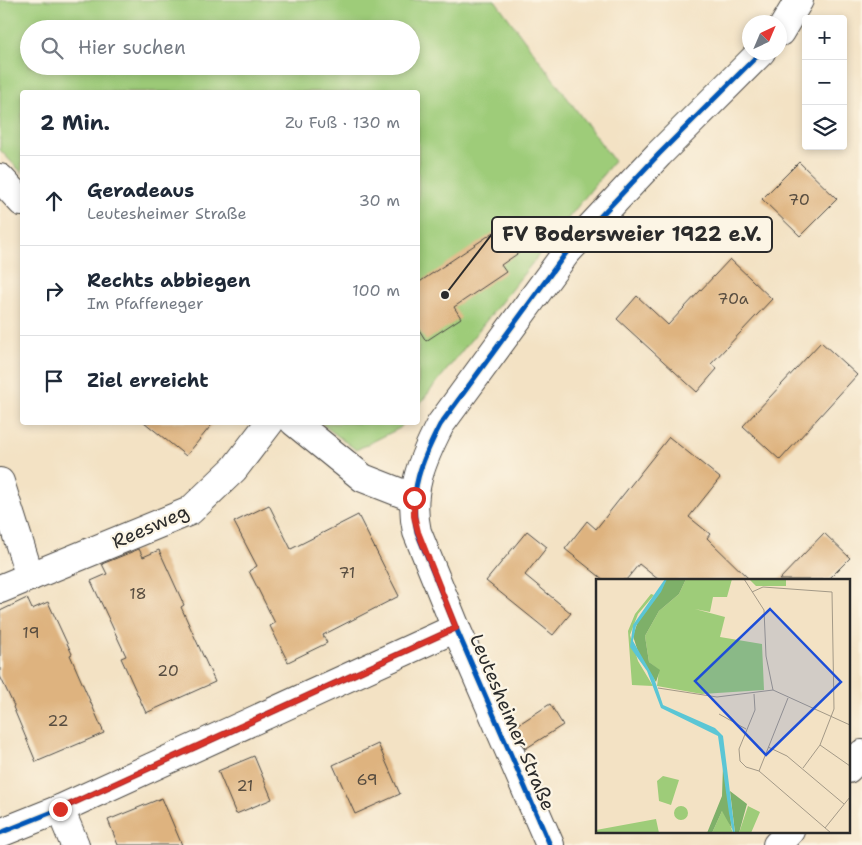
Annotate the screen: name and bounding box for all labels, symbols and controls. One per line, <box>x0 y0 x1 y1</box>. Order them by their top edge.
north arrow <box>742 15 787 60</box>
map controls <box>802 15 847 150</box>
button: + <box>802 15 847 60</box>
search box <box>20 20 420 75</box>
icon: search <box>38 34 66 62</box>
text: Hier suchen <box>78 35 186 60</box>
button: − <box>802 60 847 105</box>
button: layers <box>802 105 847 150</box>
text: 2 Min. <box>40 109 110 137</box>
text: Zu Fuß · 130 m <box>285 112 400 133</box>
text: Geradeaus <box>87 178 194 203</box>
icon: ahead <box>40 187 68 215</box>
house number: 70 <box>788 189 810 210</box>
text: 30 m <box>359 190 400 211</box>
text: Leutesheimer Straße <box>87 203 246 224</box>
callout: FV Bodersweier 1922 e.V. <box>492 217 772 252</box>
text: FV Bodersweier 1922 e.V. <box>502 221 762 247</box>
text: Rechts abbiegen <box>87 268 251 293</box>
icon: right <box>40 277 68 305</box>
text: 100 m <box>352 280 400 301</box>
house number: 70a <box>717 288 749 309</box>
text: Im Pfaffeneger <box>87 293 204 314</box>
icon: arrive <box>40 367 68 395</box>
text: Ziel erreicht <box>87 368 208 393</box>
route start <box>403 487 426 510</box>
street label: Reesweg <box>108 499 192 554</box>
house number: 71 <box>338 562 356 583</box>
inset map <box>596 579 850 832</box>
house number: 18 <box>129 583 147 604</box>
house number: 19 <box>22 622 40 643</box>
street label: Leutesheimer Straße <box>464 630 561 814</box>
house number: 20 <box>157 660 179 681</box>
house number: 22 <box>47 710 69 731</box>
house number: 69 <box>356 769 378 790</box>
house number: 21 <box>236 775 254 796</box>
route end <box>49 798 72 821</box>

